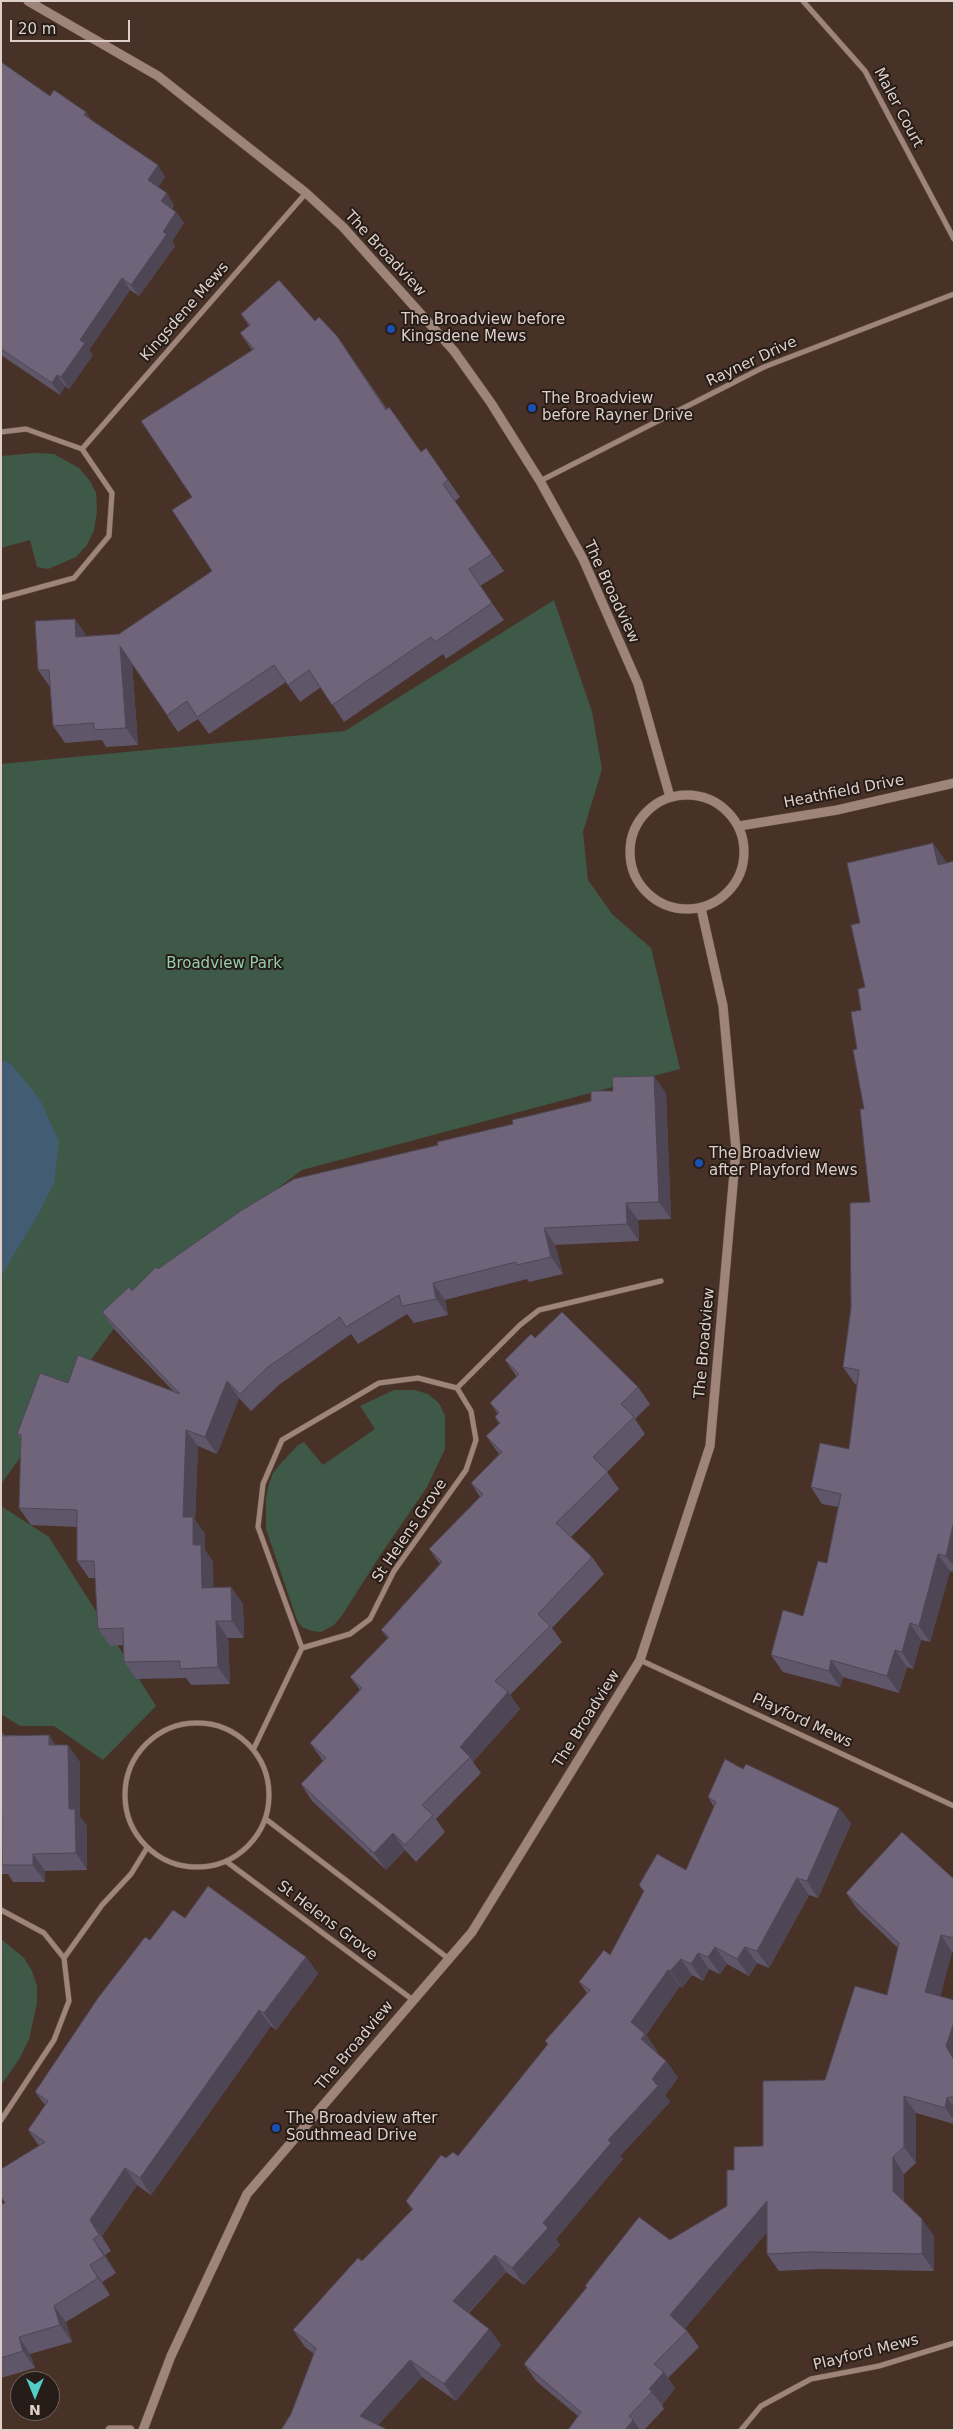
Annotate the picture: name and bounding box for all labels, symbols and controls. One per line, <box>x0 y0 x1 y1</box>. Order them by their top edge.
scale bar <box>12 10 132 42</box>
text: 20 m <box>18 20 56 38</box>
street label: Maler Court <box>869 65 927 151</box>
street label: The Broadview <box>340 207 430 301</box>
street label: Kingsdene Mews <box>137 259 233 365</box>
place label: The Broadview before Kingsdene Mews <box>401 311 565 346</box>
marker: The Broadview before Kingsdene Mews <box>385 323 397 335</box>
street label: Rayner Drive <box>704 333 800 391</box>
place label: The Broadview before Rayner Drive <box>542 390 693 425</box>
marker: The Broadview before Rayner Drive <box>526 402 538 414</box>
street label: The Broadview <box>579 538 643 646</box>
street label: Heathfield Drive <box>782 772 906 812</box>
park label: Broadview Park <box>166 955 282 973</box>
place label: The Broadview after Playford Mews <box>709 1145 857 1180</box>
marker: The Broadview after Playford Mews <box>693 1157 705 1169</box>
street label: The Broadview <box>691 1287 719 1399</box>
street label: St Helens Grove <box>369 1476 451 1586</box>
street label: The Broadview <box>550 1667 624 1771</box>
street label: Playford Mews <box>749 1690 855 1752</box>
street label: St Helens Grove <box>273 1877 381 1965</box>
street label: The Broadview <box>312 1998 398 2094</box>
place label: The Broadview after Southmead Drive <box>286 2110 437 2145</box>
marker: The Broadview after Southmead Drive <box>270 2122 282 2134</box>
street label: Playford Mews <box>811 2331 921 2375</box>
north arrow <box>10 2371 60 2421</box>
text: N <box>29 2402 41 2418</box>

